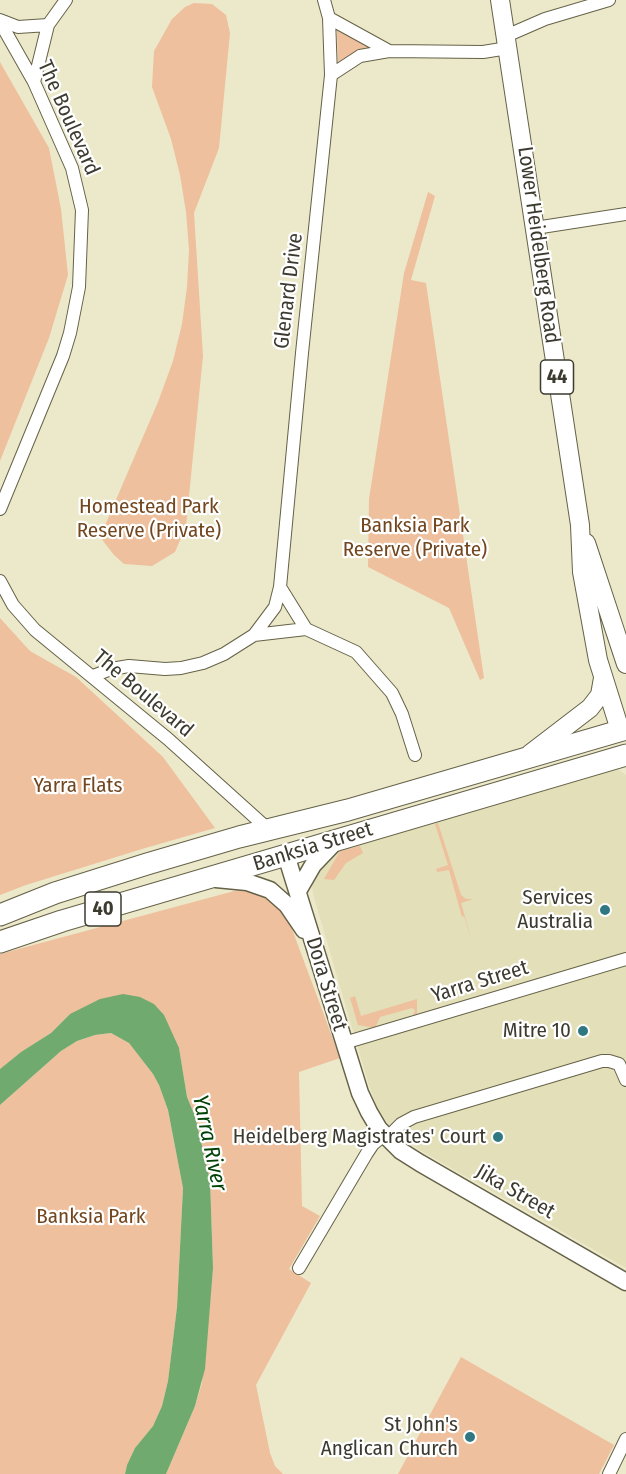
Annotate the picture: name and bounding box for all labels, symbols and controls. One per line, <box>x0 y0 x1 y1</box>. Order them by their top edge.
street label: The Boulevard <box>32 57 104 179</box>
street label: Lower Heidelberg Road <box>512 145 564 345</box>
street label: Glenard Drive <box>269 232 309 350</box>
road number: 44 <box>540 360 574 394</box>
park label: Homestead Park Reserve (Private) <box>77 494 221 544</box>
park label: Banksia Park Reserve (Private) <box>343 513 487 563</box>
street label: The Boulevard <box>88 645 198 743</box>
park label: Yarra Flats <box>34 773 122 799</box>
street label: Banksia Street <box>250 817 376 877</box>
place label: Services Australia <box>517 885 593 935</box>
road number: 40 <box>85 892 121 926</box>
marker: Services Australia <box>598 903 612 917</box>
street label: Dora Street <box>300 934 352 1034</box>
street label: Yarra Street <box>429 955 531 1009</box>
place label: Mitre 10 <box>503 1018 571 1044</box>
marker: Mitre 10 <box>576 1024 590 1038</box>
water label: Yarra River <box>186 1093 232 1193</box>
place label: Heidelberg Magistrates' Court <box>233 1124 486 1150</box>
marker: Heidelberg Magistrates' Court <box>491 1130 505 1144</box>
street label: Jika Street <box>471 1159 559 1225</box>
park label: Banksia Park <box>36 1204 146 1230</box>
place label: St John's Anglican Church <box>321 1412 458 1462</box>
marker: St John's Anglican Church <box>463 1430 477 1444</box>

